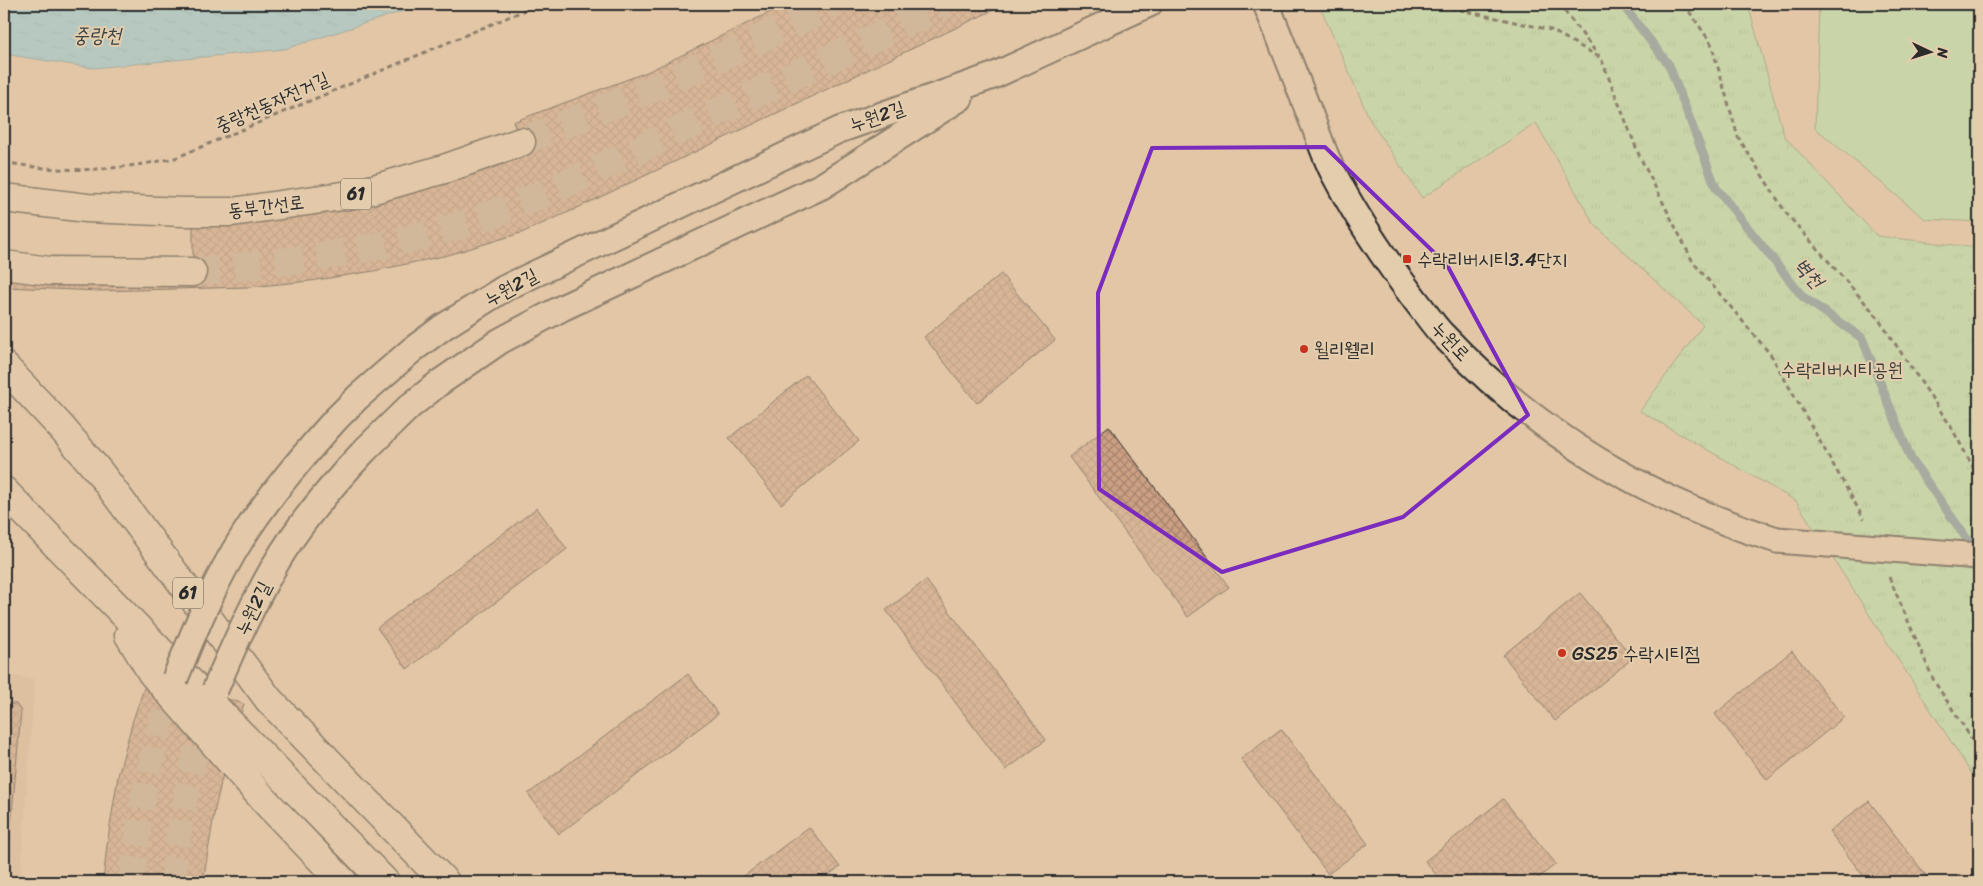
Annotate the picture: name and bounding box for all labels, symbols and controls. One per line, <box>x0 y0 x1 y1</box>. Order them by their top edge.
water label: 중랑천 <box>73 18 123 53</box>
north arrow <box>1906 28 1956 78</box>
text: N <box>1930 46 1955 59</box>
street label: 중랑천동자전거길 <box>209 62 335 142</box>
street label: 누원2길 <box>845 91 909 141</box>
road number: 61 <box>341 178 371 210</box>
street label: 동부간선로 <box>226 185 306 227</box>
place label: 수락리버시티3.4단지 <box>1417 243 1567 276</box>
water label: 벽천 <box>1785 249 1834 298</box>
marker: 수락리버시티3.4단지 <box>1401 253 1413 265</box>
street label: 누원2길 <box>478 259 544 315</box>
street label: 누원로 <box>1423 313 1479 369</box>
place label: 윌리웰리 <box>1314 333 1375 366</box>
marker: 윌리웰리 <box>1298 343 1310 355</box>
park label: 수락리버시티공원 <box>1781 353 1903 386</box>
street label: 누원2길 <box>226 575 280 641</box>
road number: 61 <box>173 578 203 608</box>
place label: GS25 수락시티점 <box>1572 637 1700 670</box>
marker: GS25 수락시티점 <box>1556 647 1568 659</box>

